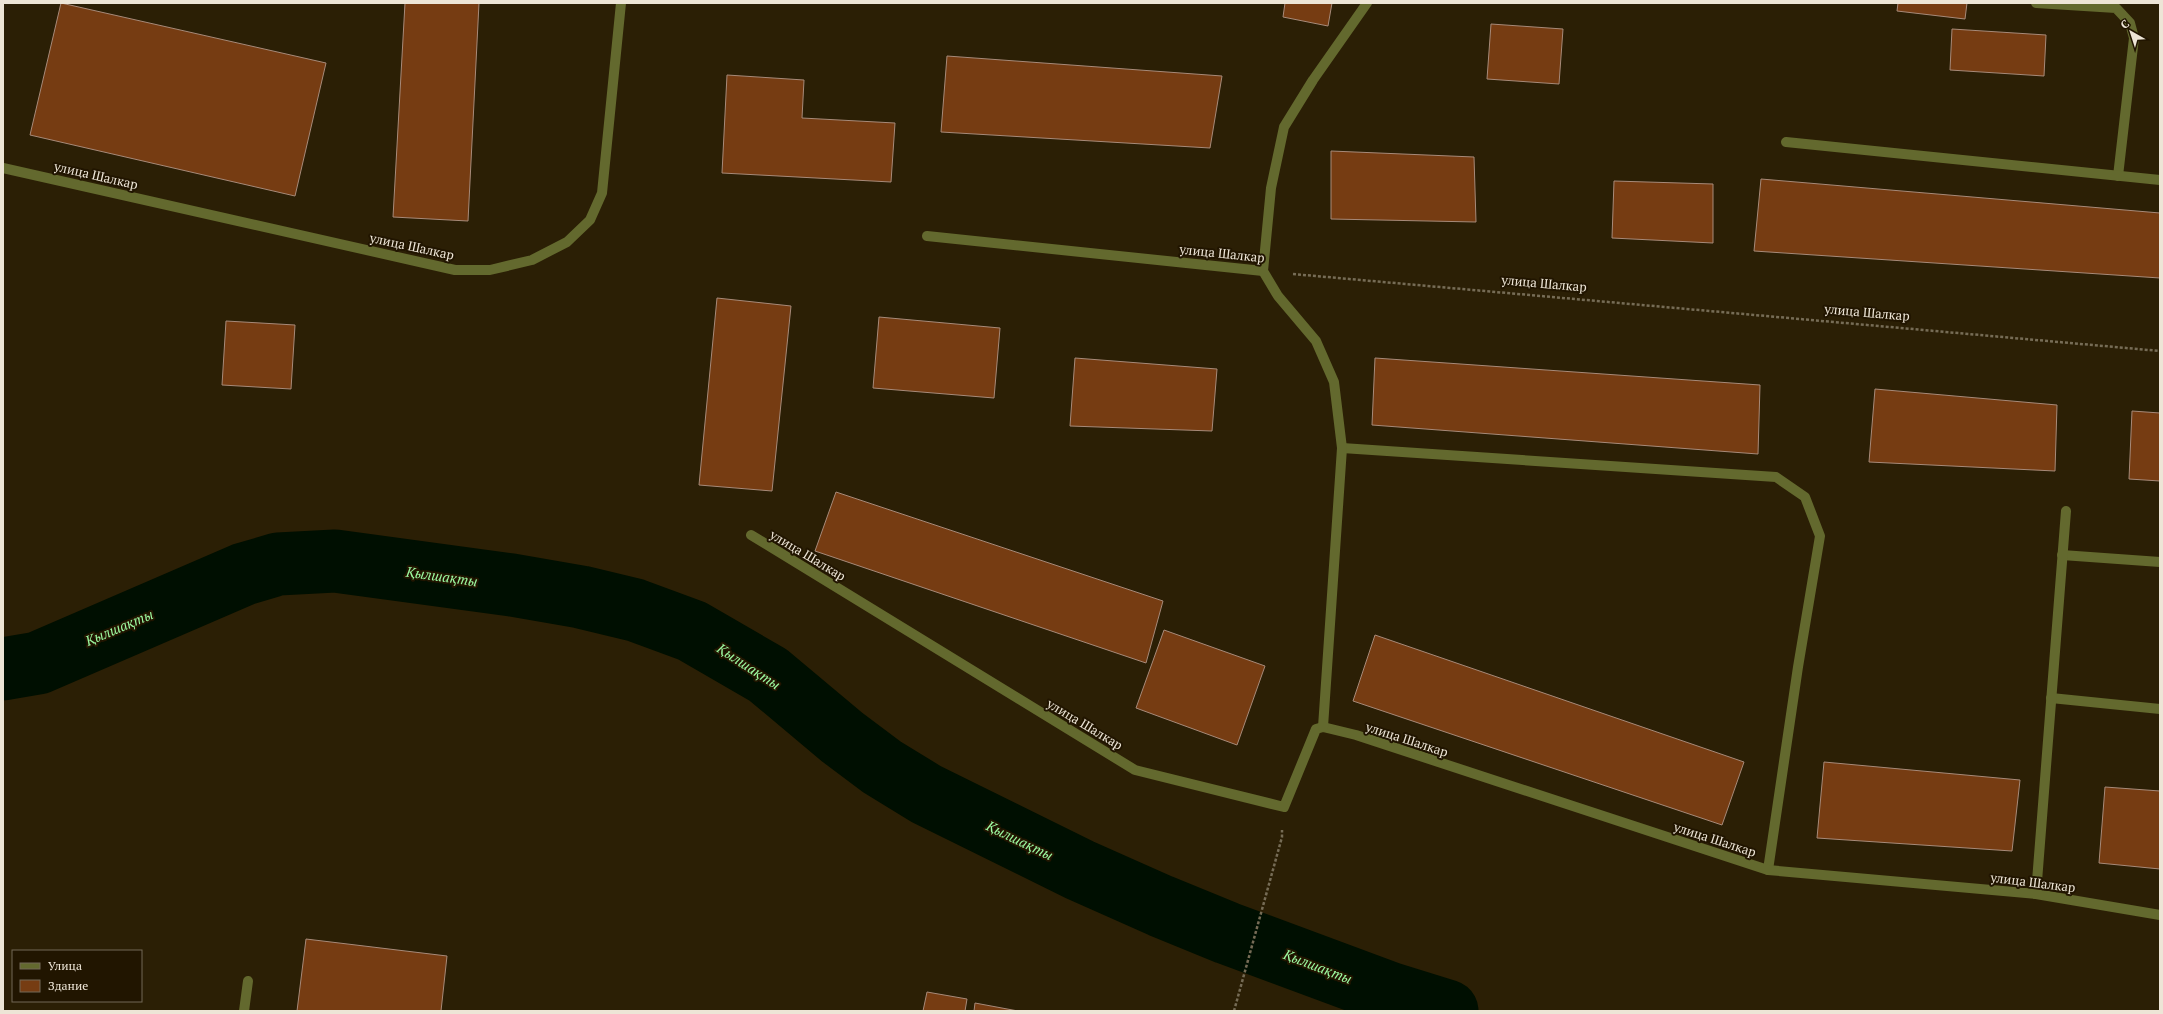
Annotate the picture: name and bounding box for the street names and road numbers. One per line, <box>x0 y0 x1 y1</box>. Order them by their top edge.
street label: улица Шалкар <box>51 156 140 193</box>
street label: улица Шалкар <box>367 228 456 264</box>
street label: улица Шалкар <box>1177 239 1266 266</box>
street label: улица Шалкар <box>1500 270 1587 296</box>
street label: улица Шалкар <box>1823 299 1910 325</box>
street label: улица Шалкар <box>766 525 849 585</box>
street label: улица Шалкар <box>1043 694 1126 754</box>
street label: улица Шалкар <box>1363 717 1451 761</box>
street label: улица Шалкар <box>1671 817 1759 861</box>
street label: улица Шалкар <box>1988 868 2077 896</box>

